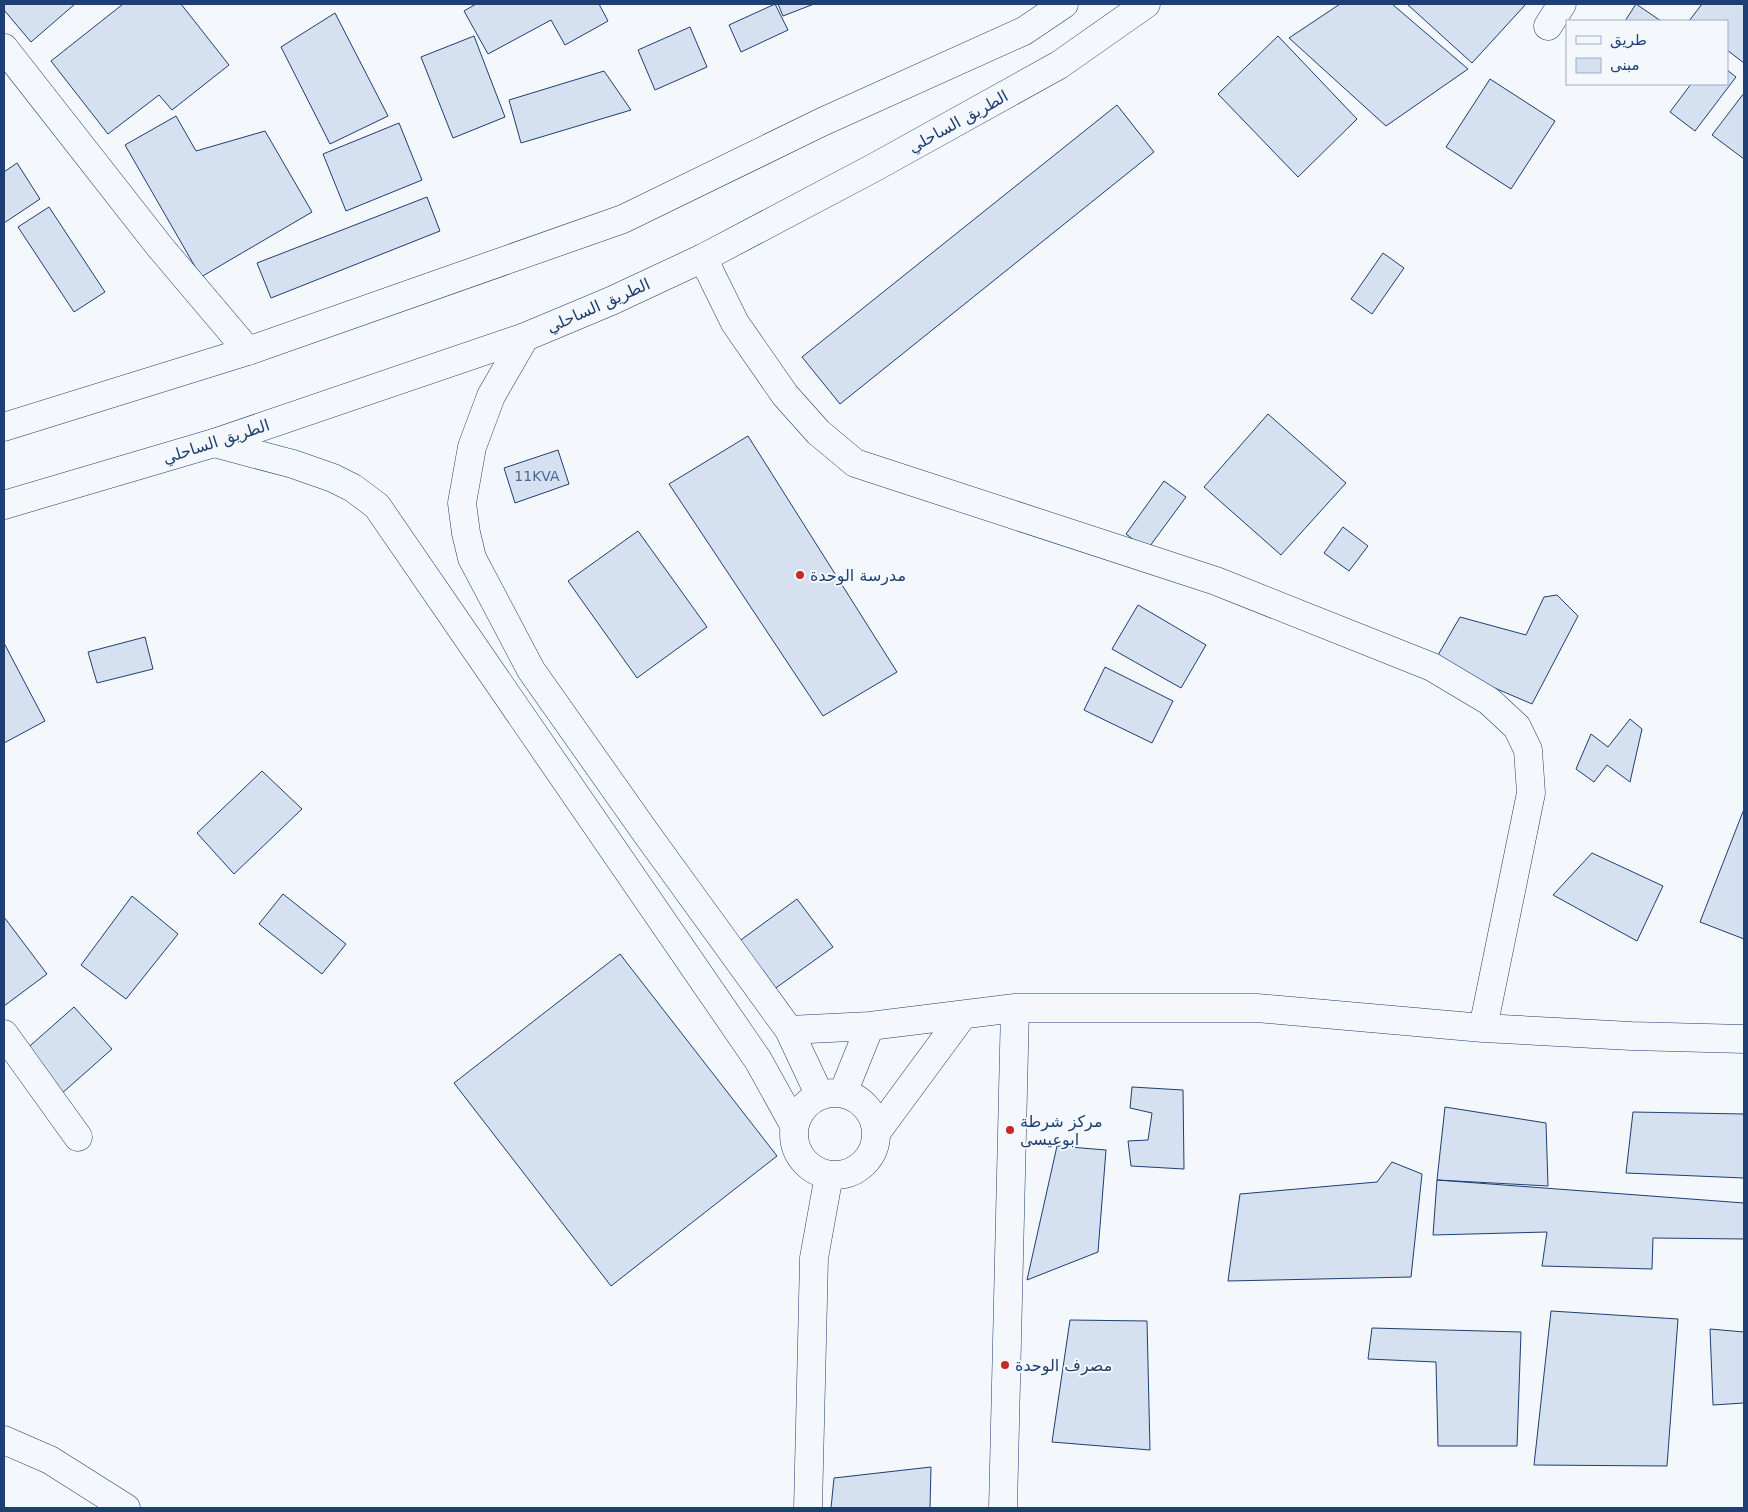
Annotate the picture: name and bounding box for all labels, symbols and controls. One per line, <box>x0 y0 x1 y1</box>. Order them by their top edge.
legend <box>1566 20 1728 85</box>
text: طريق <box>1610 31 1647 49</box>
text: مبنى <box>1610 56 1640 74</box>
street label: الطريق الساحلي <box>905 86 1012 158</box>
street label: الطريق الساحلي <box>544 274 653 338</box>
street label: الطريق الساحلي <box>160 415 272 469</box>
house number: 11KVA <box>514 468 560 484</box>
place label: مدرسة الوحدة <box>810 566 906 586</box>
marker: مدرسة الوحدة <box>794 569 806 581</box>
place label: مركز شرطة ابوعيسى <box>1020 1112 1102 1150</box>
marker: مركز شرطة ابوعيسى <box>1004 1124 1016 1136</box>
place label: مصرف الوحدة <box>1015 1356 1112 1376</box>
marker: مصرف الوحدة <box>999 1359 1011 1371</box>

